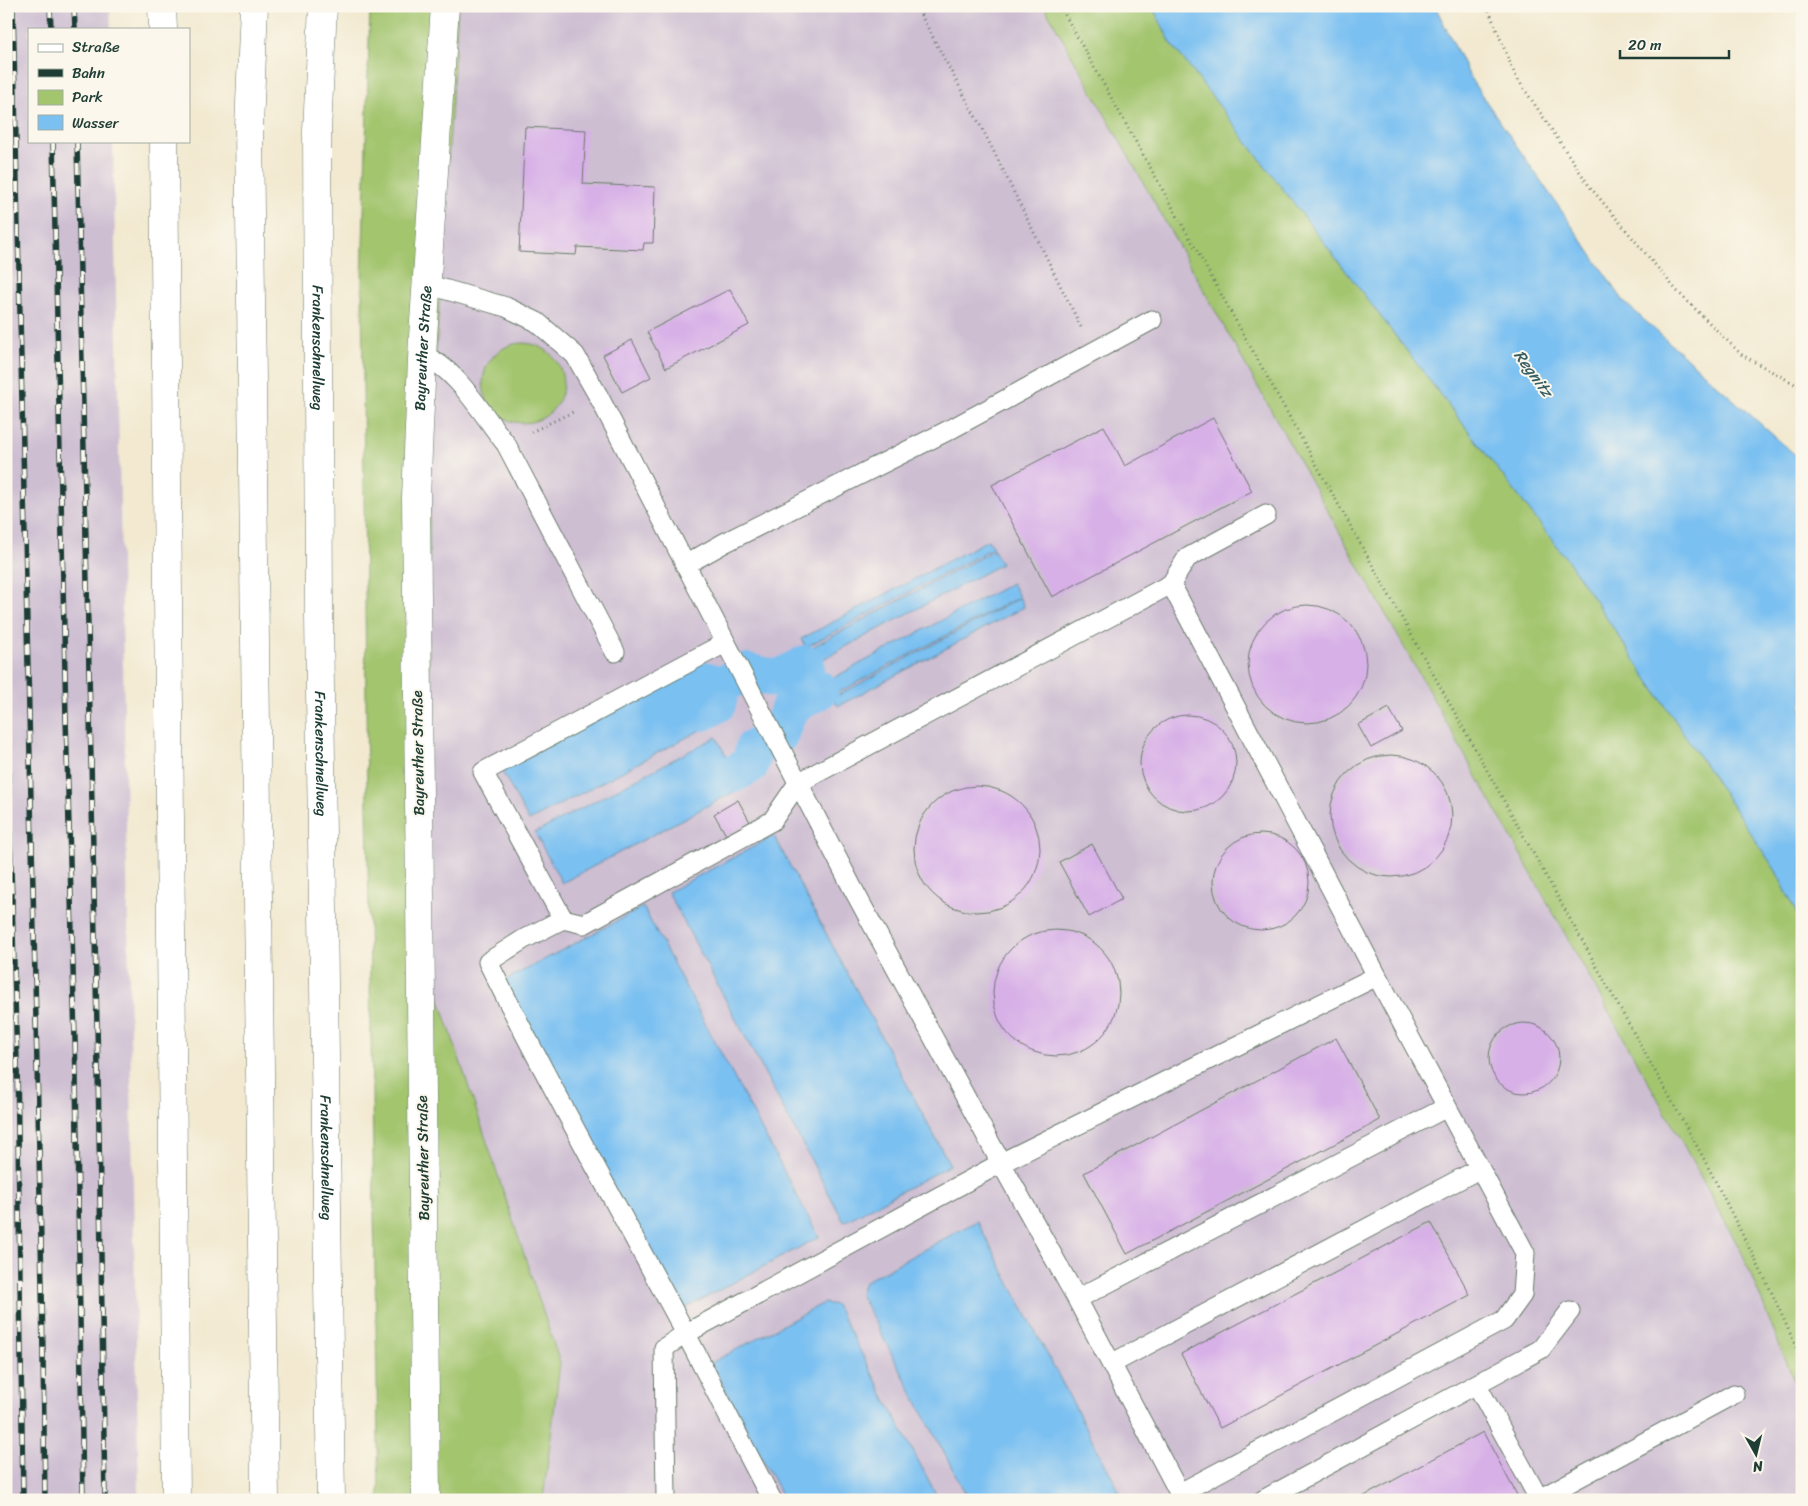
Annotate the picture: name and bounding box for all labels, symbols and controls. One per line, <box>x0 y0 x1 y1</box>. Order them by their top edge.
legend <box>28 28 190 142</box>
scale bar <box>1620 28 1729 60</box>
text: 20 m <box>1628 32 1662 58</box>
text: Straße <box>72 34 120 60</box>
text: Bahn <box>72 60 105 86</box>
text: Park <box>72 84 103 110</box>
text: Wasser <box>72 110 120 136</box>
street label: Frankenschnellweg <box>305 285 331 411</box>
street label: Bayreuther Straße <box>407 285 439 411</box>
water label: Regnitz <box>1506 343 1562 405</box>
street label: Bayreuther Straße <box>404 690 432 816</box>
street label: Frankenschnellweg <box>307 691 335 817</box>
street label: Frankenschnellweg <box>313 1095 340 1221</box>
street label: Bayreuther Straße <box>409 1095 437 1221</box>
north arrow <box>1730 1428 1780 1478</box>
text: N <box>1751 1453 1765 1479</box>

